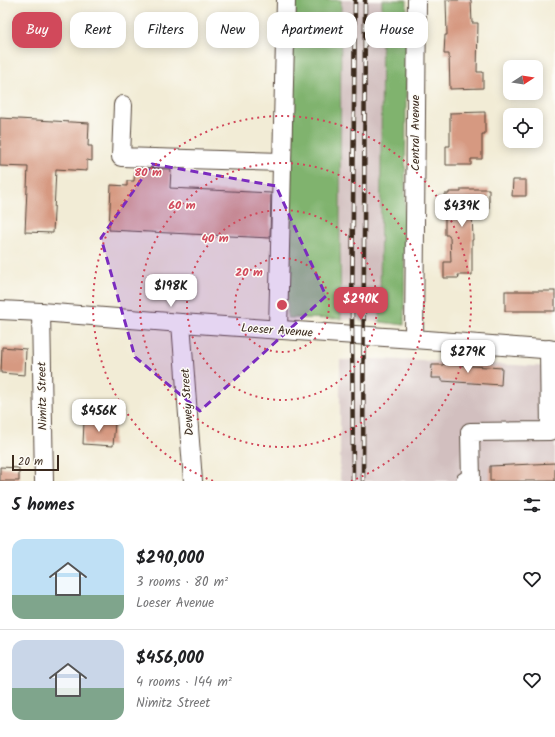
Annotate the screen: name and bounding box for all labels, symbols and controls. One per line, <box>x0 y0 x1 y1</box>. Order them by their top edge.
chip: Buy <box>12 12 62 48</box>
chip: Rent <box>70 12 126 48</box>
chip: Filters <box>134 12 198 48</box>
chip: New <box>206 12 259 48</box>
chip: Apartment <box>267 12 357 48</box>
chip: House <box>365 12 428 48</box>
north arrow <box>503 60 543 100</box>
map controls <box>503 60 543 148</box>
street label: Central Avenue <box>406 94 425 171</box>
button: locate <box>503 108 543 148</box>
text: 80 m <box>134 163 162 182</box>
pin: $439K <box>434 194 490 228</box>
text: 60 m <box>168 196 196 215</box>
text: $439K <box>444 196 480 217</box>
text: 40 m <box>201 229 229 248</box>
text: 20 m <box>235 263 263 282</box>
pin: $198K <box>143 274 199 308</box>
text: $198K <box>154 276 188 297</box>
pin: $290K <box>333 287 389 321</box>
text: $290K <box>343 289 379 310</box>
centre of rings <box>275 298 289 312</box>
street label: Loeser Avenue <box>240 319 314 343</box>
pin: $279K <box>440 340 496 374</box>
text: $279K <box>450 342 486 363</box>
street label: Nimitz Street <box>32 361 53 430</box>
street label: Dewey Street <box>176 367 199 436</box>
pin: $456K <box>71 399 127 433</box>
text: $456K <box>81 401 117 422</box>
scale bar <box>12 453 59 472</box>
text: 20 m <box>18 453 43 471</box>
text: 5 homes <box>12 492 75 519</box>
icon: filters <box>521 494 543 516</box>
text: $290,000 <box>136 545 204 572</box>
icon: home <box>44 555 92 603</box>
icon: heart <box>521 568 543 590</box>
text: 3 rooms · 80 m² <box>136 572 228 593</box>
text: Loeser Avenue <box>136 593 214 614</box>
text: $456,000 <box>136 645 204 672</box>
icon: home <box>44 656 92 704</box>
icon: heart <box>521 669 543 691</box>
text: 4 rooms · 144 m² <box>136 672 232 693</box>
text: Nimitz Street <box>136 693 210 714</box>

